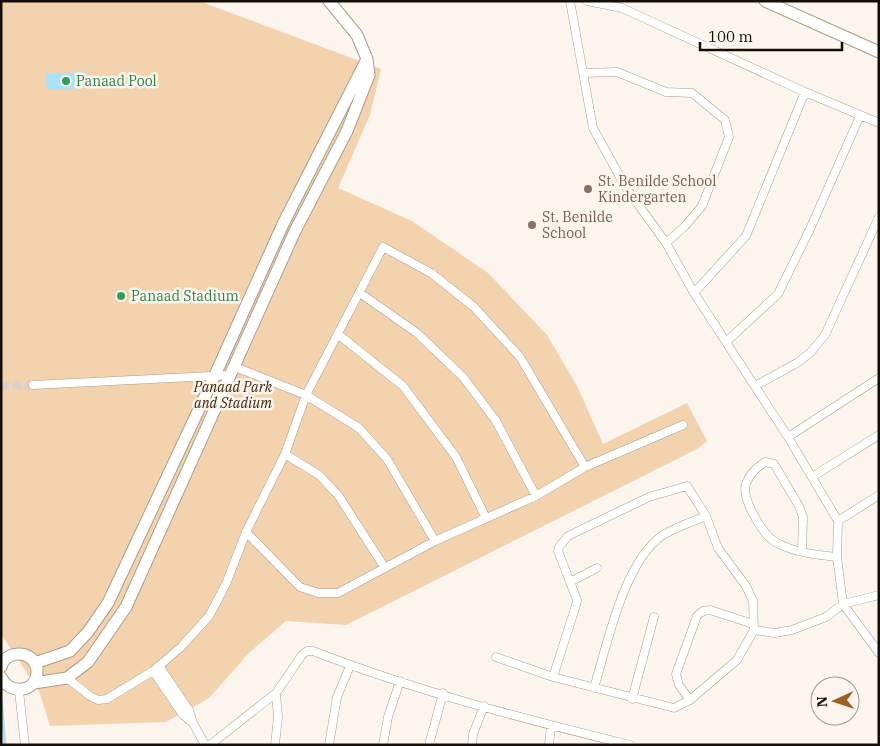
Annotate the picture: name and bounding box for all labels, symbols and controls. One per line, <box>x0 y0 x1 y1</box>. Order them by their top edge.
scale bar <box>700 20 842 52</box>
text: 100 m <box>708 27 753 46</box>
place label: Panaad Pool <box>76 72 157 90</box>
marker: Panaad Pool <box>60 75 72 87</box>
place label: St. Benilde School Kindergarten <box>598 172 716 206</box>
marker: St. Benilde School Kindergarten <box>582 183 594 195</box>
place label: St. Benilde School <box>542 208 613 242</box>
marker: St. Benilde School <box>526 219 538 231</box>
place label: Panaad Stadium <box>131 287 239 305</box>
marker: Panaad Stadium <box>115 290 127 302</box>
park label: Panaad Park and Stadium <box>193 378 273 412</box>
north arrow <box>810 676 860 726</box>
text: N <box>813 696 831 708</box>

